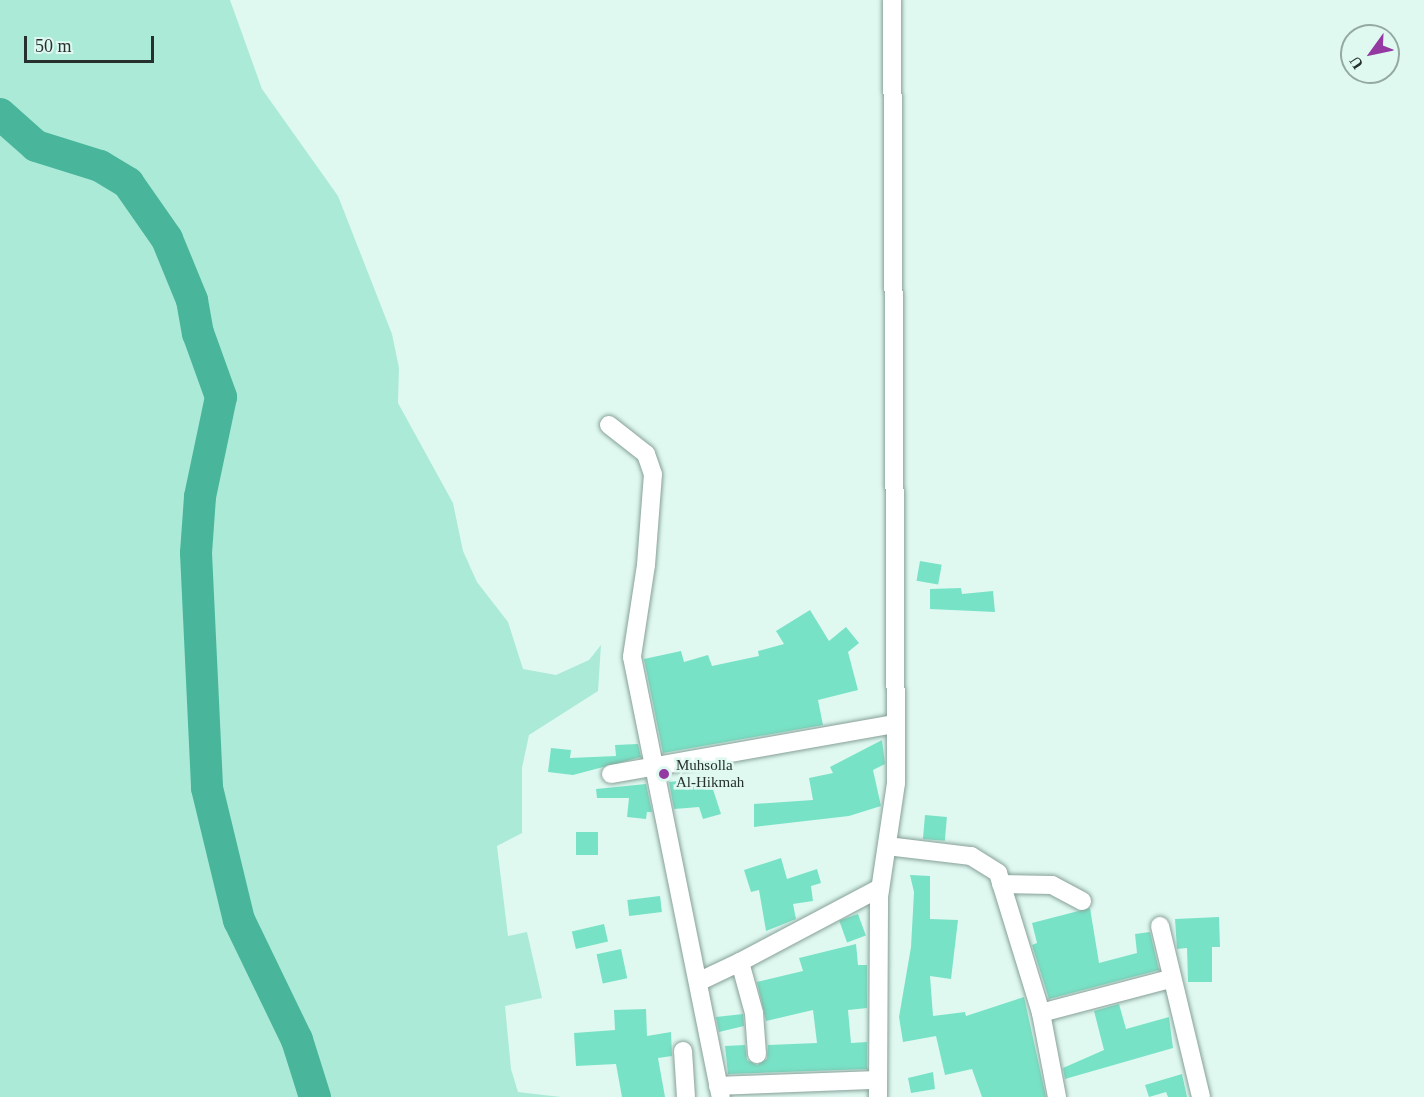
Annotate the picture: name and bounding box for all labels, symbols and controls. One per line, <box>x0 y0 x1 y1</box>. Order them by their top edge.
scale bar <box>27 24 158 62</box>
north arrow <box>1340 24 1400 84</box>
text: 50 m <box>35 36 72 56</box>
text: U <box>1346 54 1366 72</box>
place label: Muhsolla Al-Hikmah <box>676 756 744 791</box>
marker: Muhsolla Al-Hikmah <box>657 767 671 781</box>

